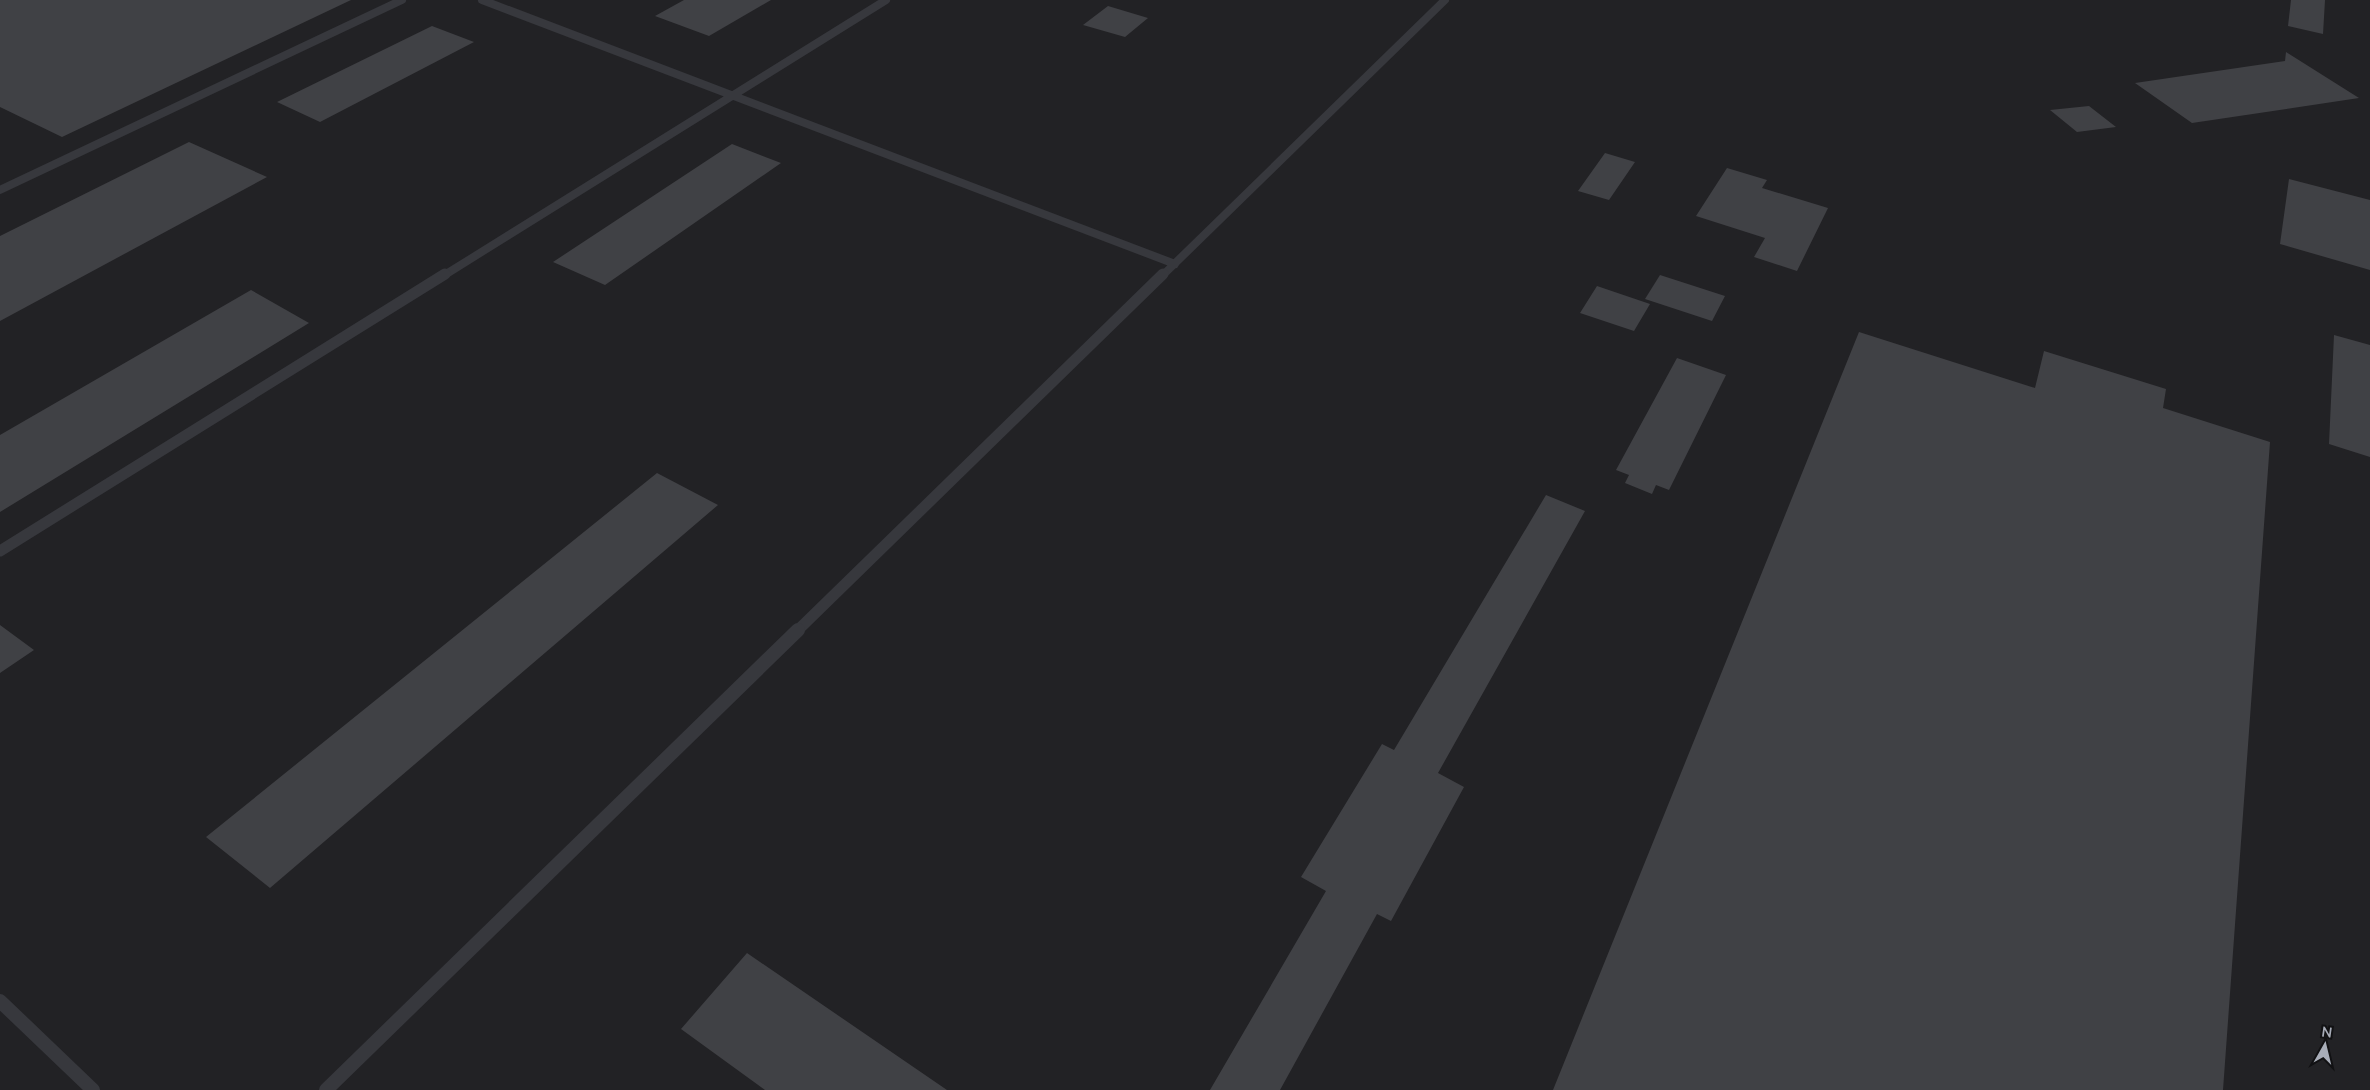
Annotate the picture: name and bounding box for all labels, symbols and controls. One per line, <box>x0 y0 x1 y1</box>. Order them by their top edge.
north arrow <box>2300 1020 2350 1070</box>
text: N <box>2320 1022 2333 1042</box>

